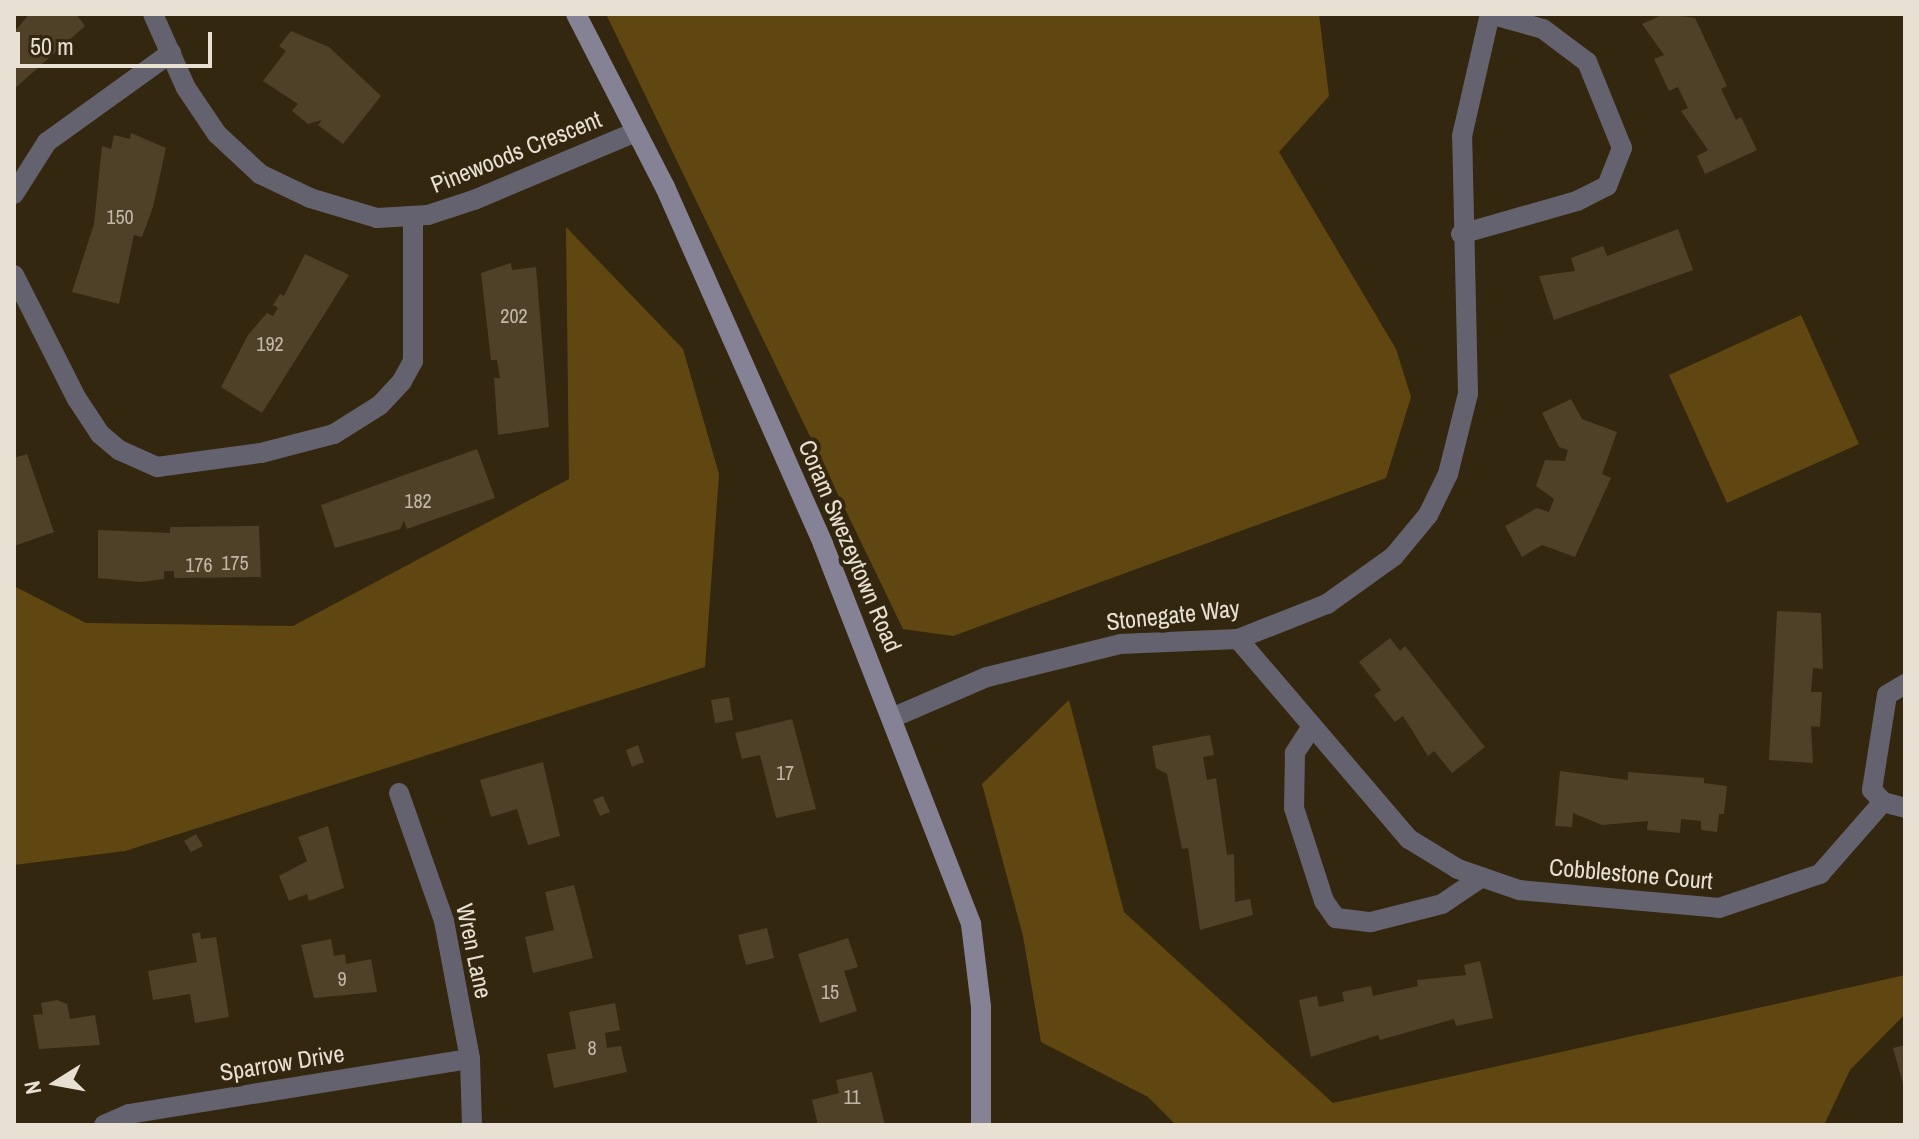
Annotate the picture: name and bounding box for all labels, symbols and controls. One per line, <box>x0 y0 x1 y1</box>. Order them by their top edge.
scale bar <box>20 16 216 66</box>
text: 50 m <box>30 30 74 62</box>
street label: Pinewoods Crescent <box>426 105 606 199</box>
house number: 150 <box>106 204 134 228</box>
house number: 202 <box>500 303 528 327</box>
house number: 192 <box>256 331 284 355</box>
street label: Coram Swezeytown Road <box>792 436 908 656</box>
house number: 182 <box>404 488 432 512</box>
house number: 175 <box>221 550 249 574</box>
house number: 176 <box>185 552 213 576</box>
street label: Stonegate Way <box>1105 594 1241 636</box>
house number: 17 <box>776 760 794 784</box>
street label: Cobblestone Court <box>1548 853 1714 895</box>
street label: Wren Lane <box>450 901 498 1001</box>
house number: 9 <box>337 966 347 990</box>
house number: 15 <box>821 979 839 1003</box>
house number: 8 <box>587 1035 597 1059</box>
street label: Sparrow Drive <box>218 1039 346 1087</box>
north arrow <box>16 1043 96 1123</box>
text: N <box>16 1078 48 1097</box>
house number: 11 <box>843 1084 861 1108</box>

